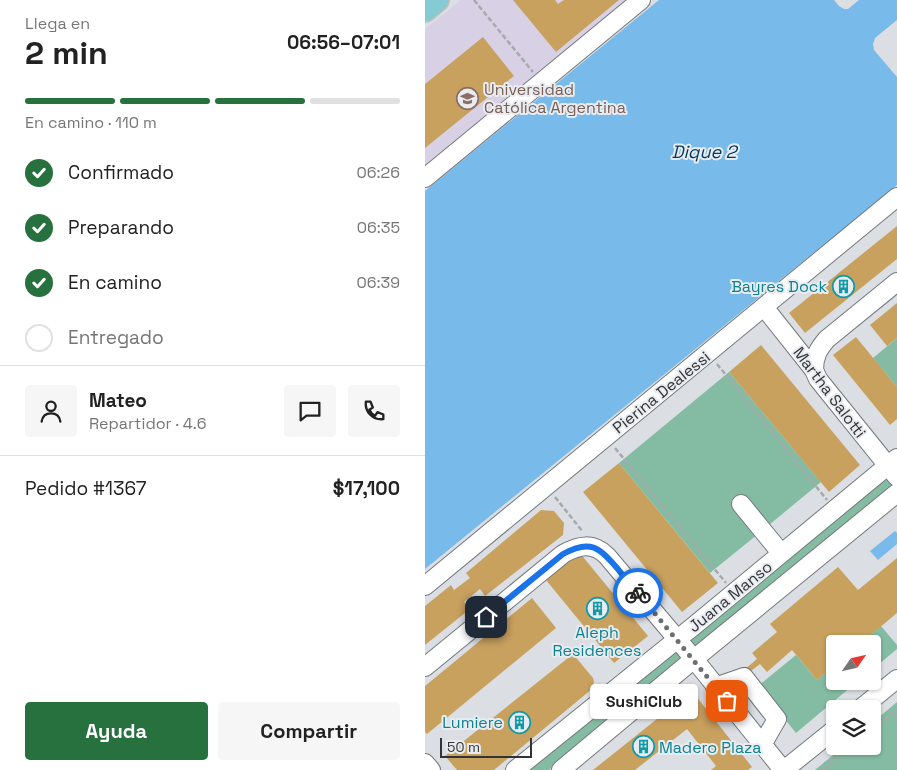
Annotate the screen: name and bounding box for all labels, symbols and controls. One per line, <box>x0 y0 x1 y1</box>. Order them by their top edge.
text: Llega en <box>25 13 90 34</box>
text: 06:56–07:01 <box>287 30 400 55</box>
text: 2 min <box>25 33 108 73</box>
place label: Universidad Católica Argentina <box>484 79 626 118</box>
school or university icon: Universidad Católica Argentina <box>456 86 480 110</box>
text: En camino · 110 m <box>25 112 157 133</box>
water label: Dique 2 <box>671 140 739 163</box>
icon: check <box>25 159 53 187</box>
text: Confirmado <box>68 160 174 185</box>
text: 06:26 <box>356 162 400 183</box>
icon: check <box>25 214 53 242</box>
text: Preparando <box>68 215 174 240</box>
text: 06:35 <box>357 217 400 238</box>
icon: check <box>25 269 53 297</box>
text: En camino <box>68 270 162 295</box>
text: 06:39 <box>356 272 400 293</box>
building icon: Bayres Dock <box>831 274 855 298</box>
place label: Bayres Dock <box>731 276 827 297</box>
text: Entregado <box>68 325 164 350</box>
street label: Martha Salotti <box>788 343 871 442</box>
street label: Pierina Dealessi <box>608 347 714 438</box>
button: person <box>25 385 77 437</box>
button: chat <box>284 385 336 437</box>
button: phone <box>348 385 400 437</box>
text: Mateo <box>89 388 147 413</box>
text: Repartidor · 4.6 <box>89 413 207 434</box>
text: Pedido #1367 <box>25 476 147 501</box>
text: $17,100 <box>333 476 400 501</box>
street label: Juana Manso <box>684 556 777 637</box>
courier <box>613 568 663 618</box>
icon: bike <box>624 579 652 607</box>
pin <box>465 596 507 638</box>
building icon: Aleph Residences <box>585 596 609 620</box>
icon: home <box>472 603 500 631</box>
place label: Aleph Residences <box>553 622 641 661</box>
north arrow <box>826 635 881 690</box>
map controls <box>826 635 881 755</box>
pin <box>706 680 748 722</box>
callout: SushiClub <box>589 684 697 718</box>
icon: bag <box>713 687 741 715</box>
text: SushiClub <box>606 691 682 712</box>
button: layers <box>826 700 881 755</box>
button: Ayuda <box>25 702 208 760</box>
button: Compartir <box>218 702 400 760</box>
building icon: Lumiere <box>507 710 531 734</box>
place label: Lumiere <box>442 712 503 733</box>
scale bar <box>440 735 533 758</box>
building icon: Madero Plaza <box>631 735 655 759</box>
place label: Madero Plaza <box>659 737 762 758</box>
text: 50 m <box>447 738 480 756</box>

